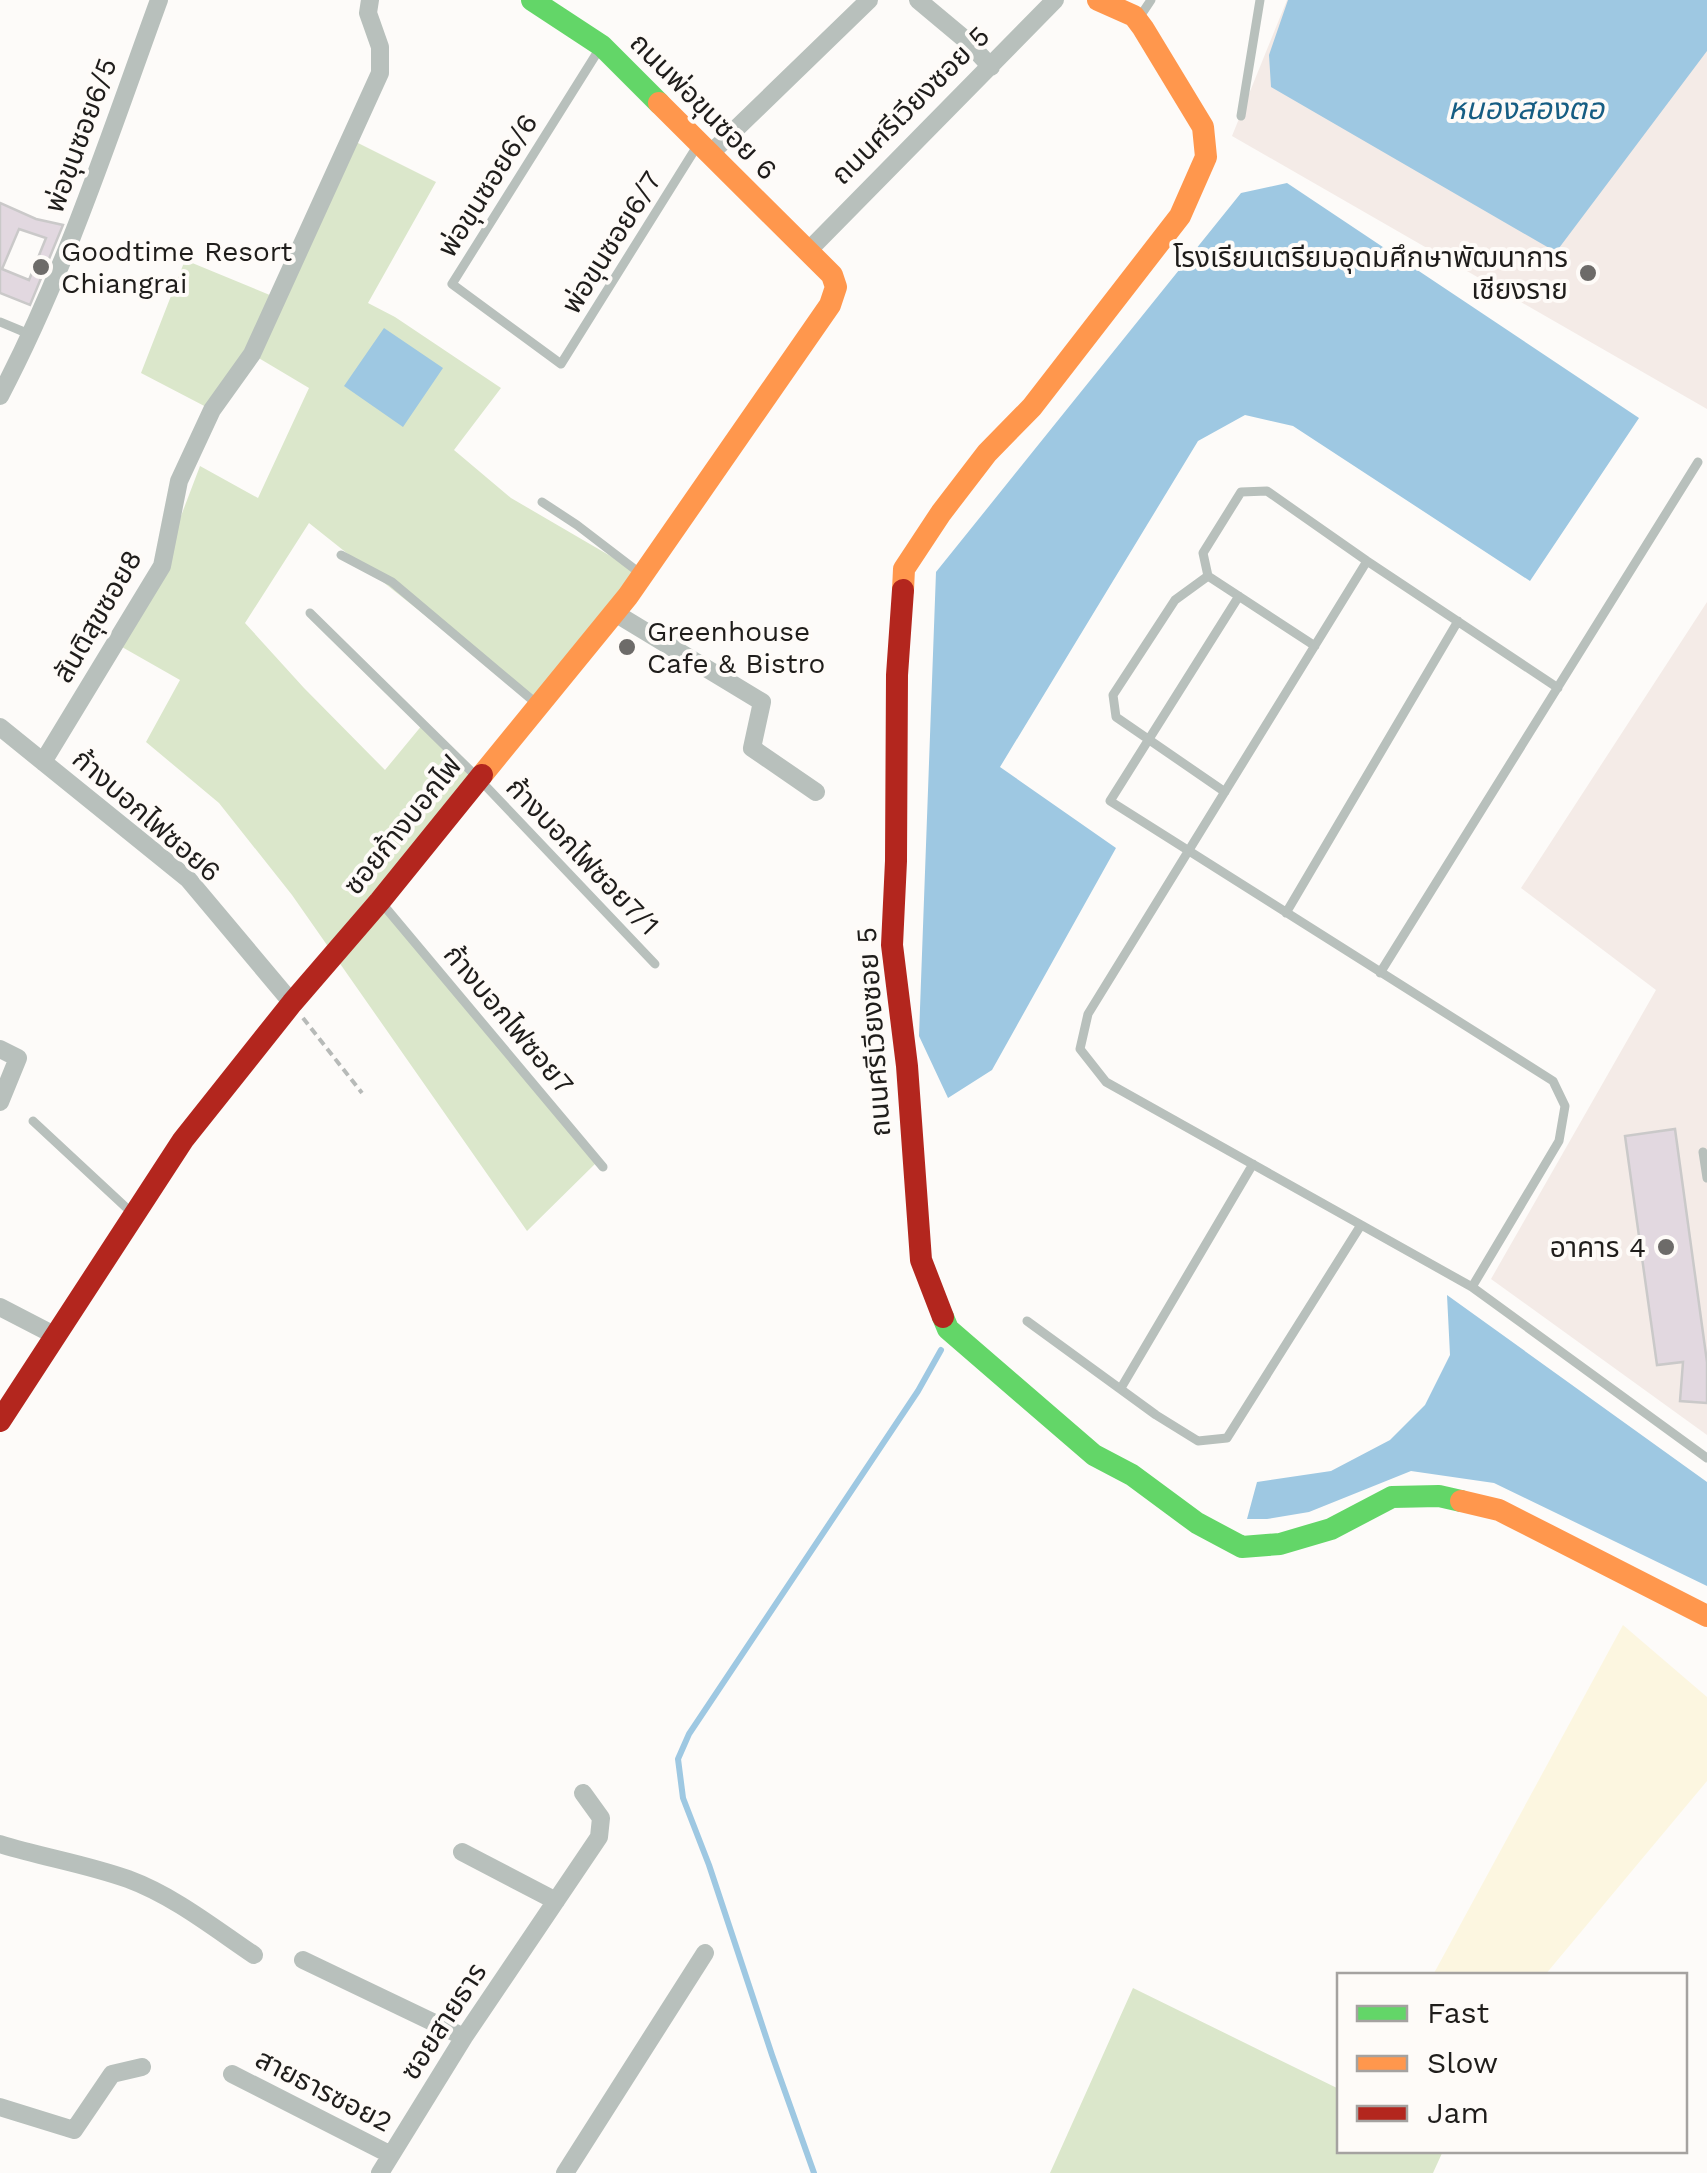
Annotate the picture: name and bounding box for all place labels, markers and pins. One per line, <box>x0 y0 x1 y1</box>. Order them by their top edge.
place label: Goodtime Resort Chiangrai <box>61 235 292 300</box>
place label: โรงเรียนเตรียมอุดมศึกษาพัฒนาการ เชียงราย <box>1173 241 1568 306</box>
marker: Goodtime Resort Chiangrai <box>30 256 52 278</box>
marker: โรงเรียนเตรียมอุดมศึกษาพัฒนาการ เชียงราย <box>1577 262 1599 284</box>
place label: Greenhouse Cafe & Bistro <box>647 615 825 680</box>
marker: Greenhouse Cafe & Bistro <box>616 636 638 658</box>
place label: อาคาร 4 <box>1550 1231 1646 1264</box>
marker: อาคาร 4 <box>1655 1236 1677 1258</box>

